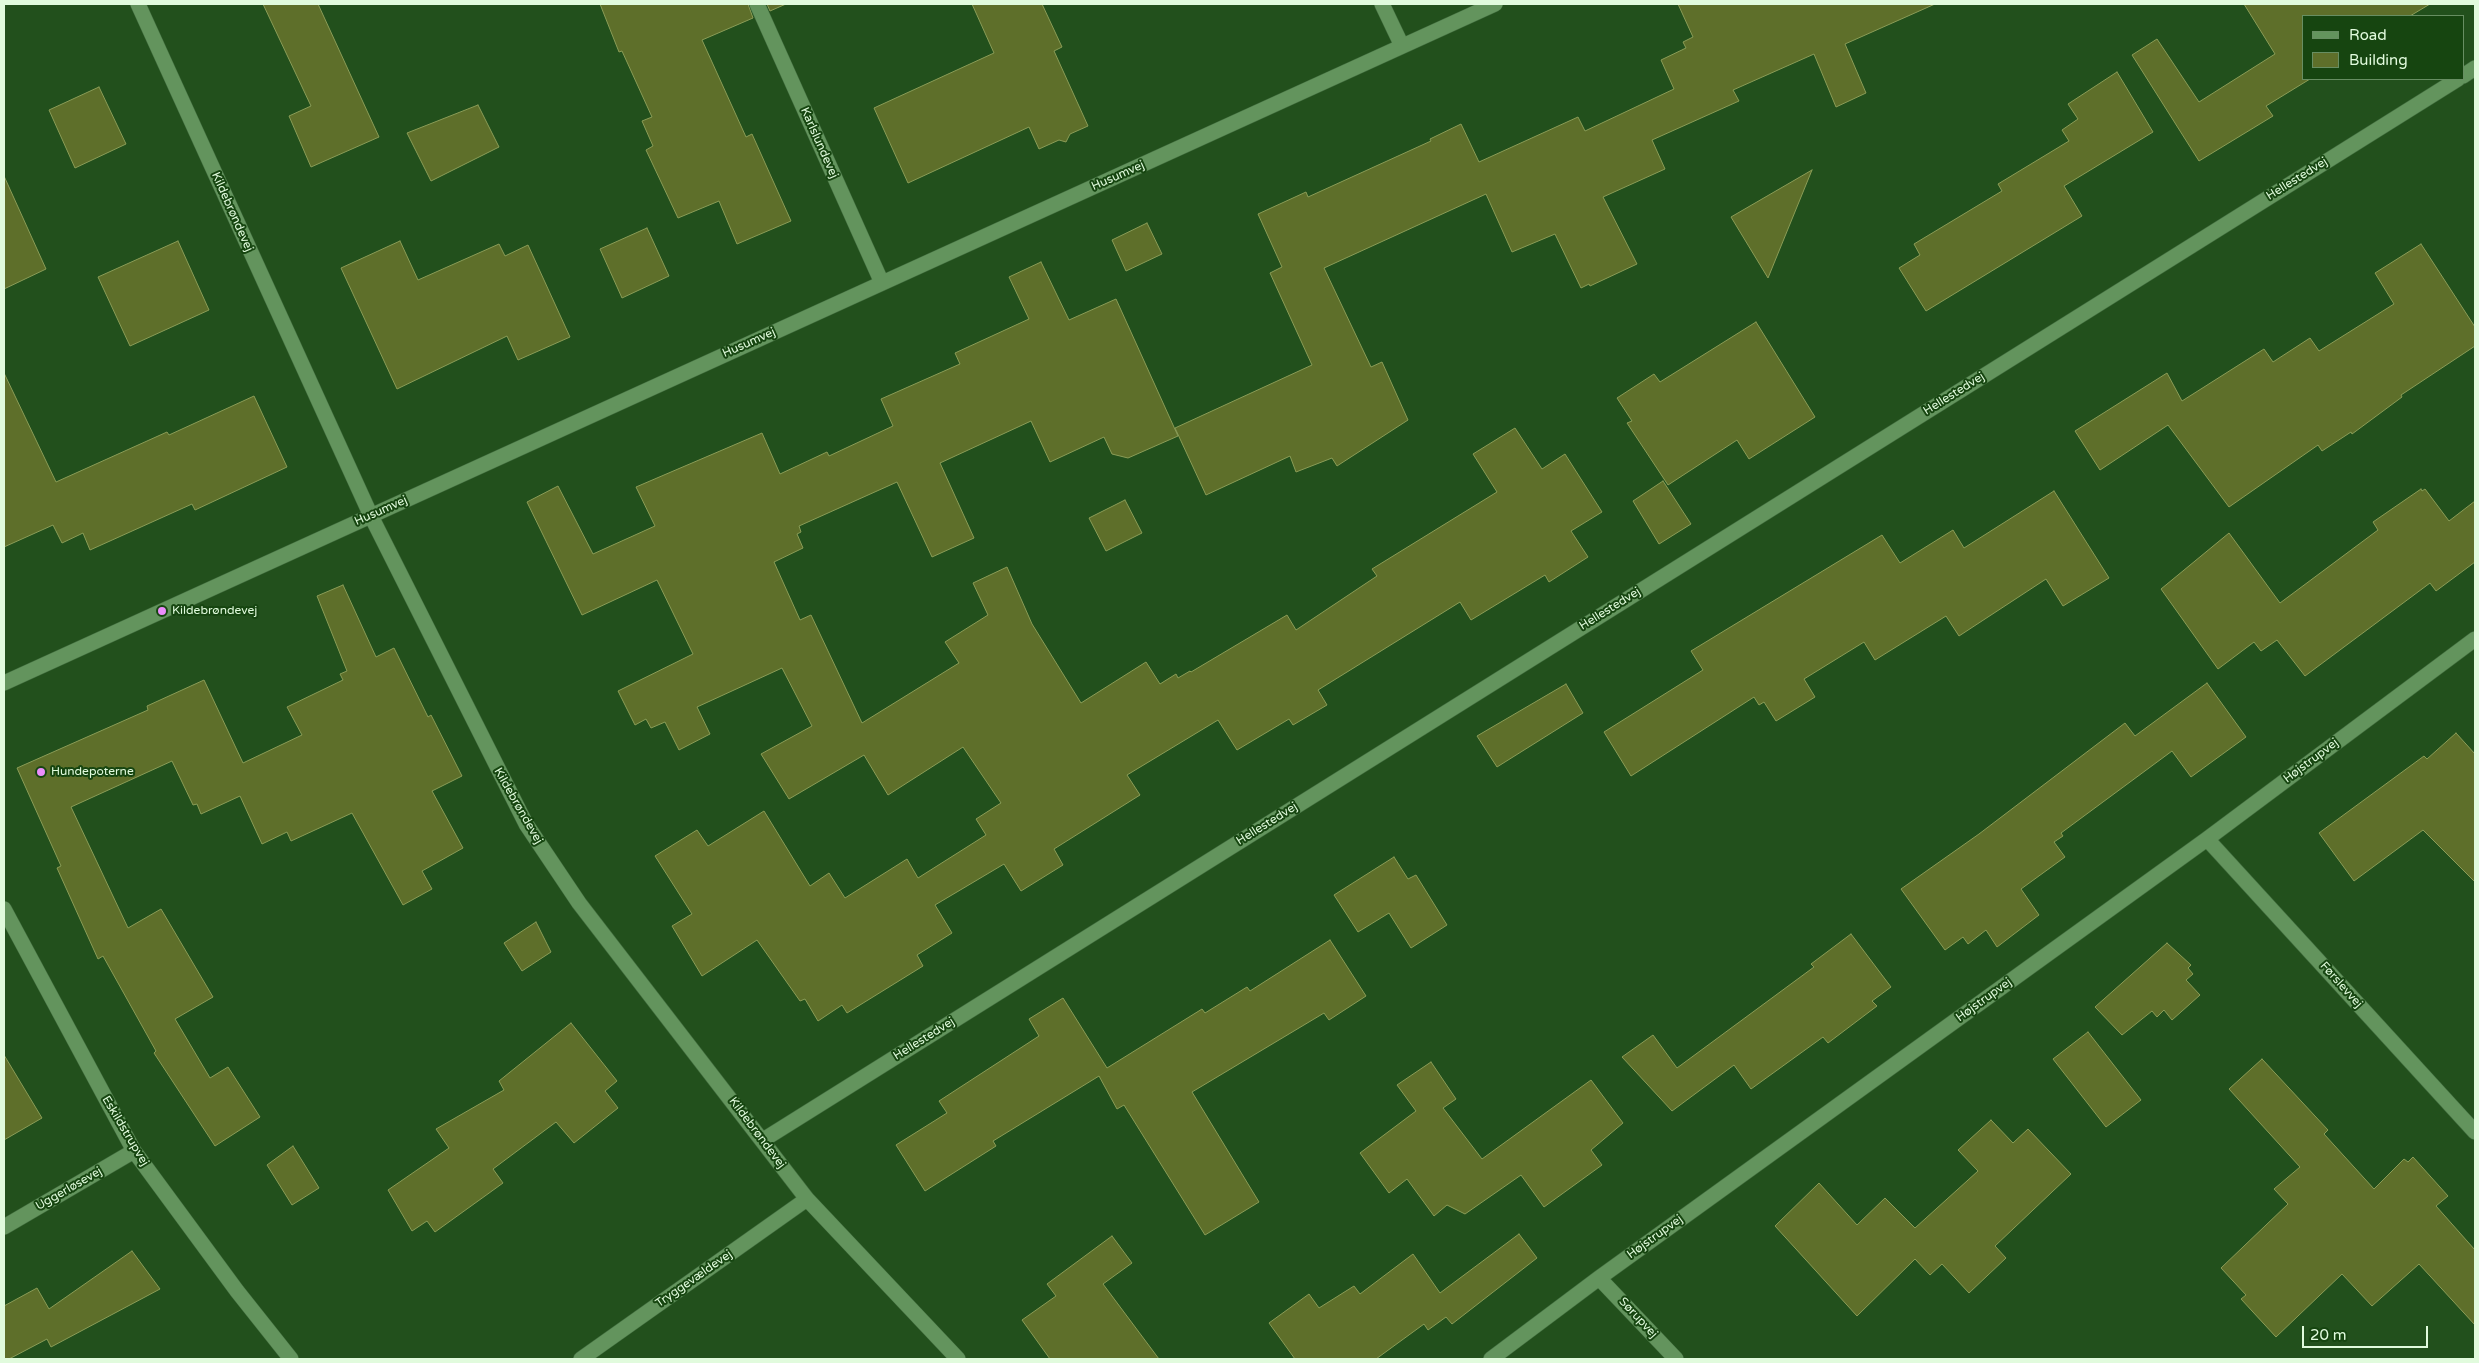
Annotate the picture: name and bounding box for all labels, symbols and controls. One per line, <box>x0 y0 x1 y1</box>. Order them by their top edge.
legend <box>2302 15 2464 80</box>
text: Road <box>2349 26 2387 44</box>
text: Building <box>2349 51 2408 69</box>
street label: Karlslundevej <box>797 105 841 181</box>
street label: Hellestedvej <box>2264 155 2330 203</box>
street label: Husumvej <box>1089 158 1147 194</box>
street label: Kildebrøndevej <box>208 170 256 254</box>
street label: Husumvej <box>720 325 778 361</box>
street label: Hellestedvej <box>1921 370 1987 418</box>
street label: Husumvej <box>352 493 410 529</box>
street label: Hellestedvej <box>1577 585 1643 633</box>
place label: Kildebrøndevej <box>172 604 257 618</box>
marker: Kildebrøndevej <box>156 605 168 617</box>
street label: Højstrupvej <box>2281 736 2341 786</box>
place label: Hundepoterne <box>51 765 134 779</box>
street label: Kildebrøndevej <box>490 765 546 847</box>
marker: Hundepoterne <box>35 766 47 778</box>
street label: Hellestedvej <box>1234 800 1300 848</box>
street label: Førslevvej <box>2317 959 2365 1011</box>
street label: Højstrupvej <box>1953 975 2015 1025</box>
street label: Hellestedvej <box>891 1015 957 1063</box>
street label: Eskildstrupvej <box>98 1093 152 1169</box>
street label: Kildebrøndevej <box>726 1095 788 1171</box>
street label: Uggerløsevej <box>33 1164 105 1214</box>
street label: Højstrupvej <box>1624 1212 1686 1262</box>
street label: Tryggevældevej <box>653 1247 735 1311</box>
street label: Sørupvej <box>1616 1295 1660 1341</box>
scale bar <box>2304 1316 2430 1348</box>
text: 20 m <box>2310 1326 2347 1344</box>

